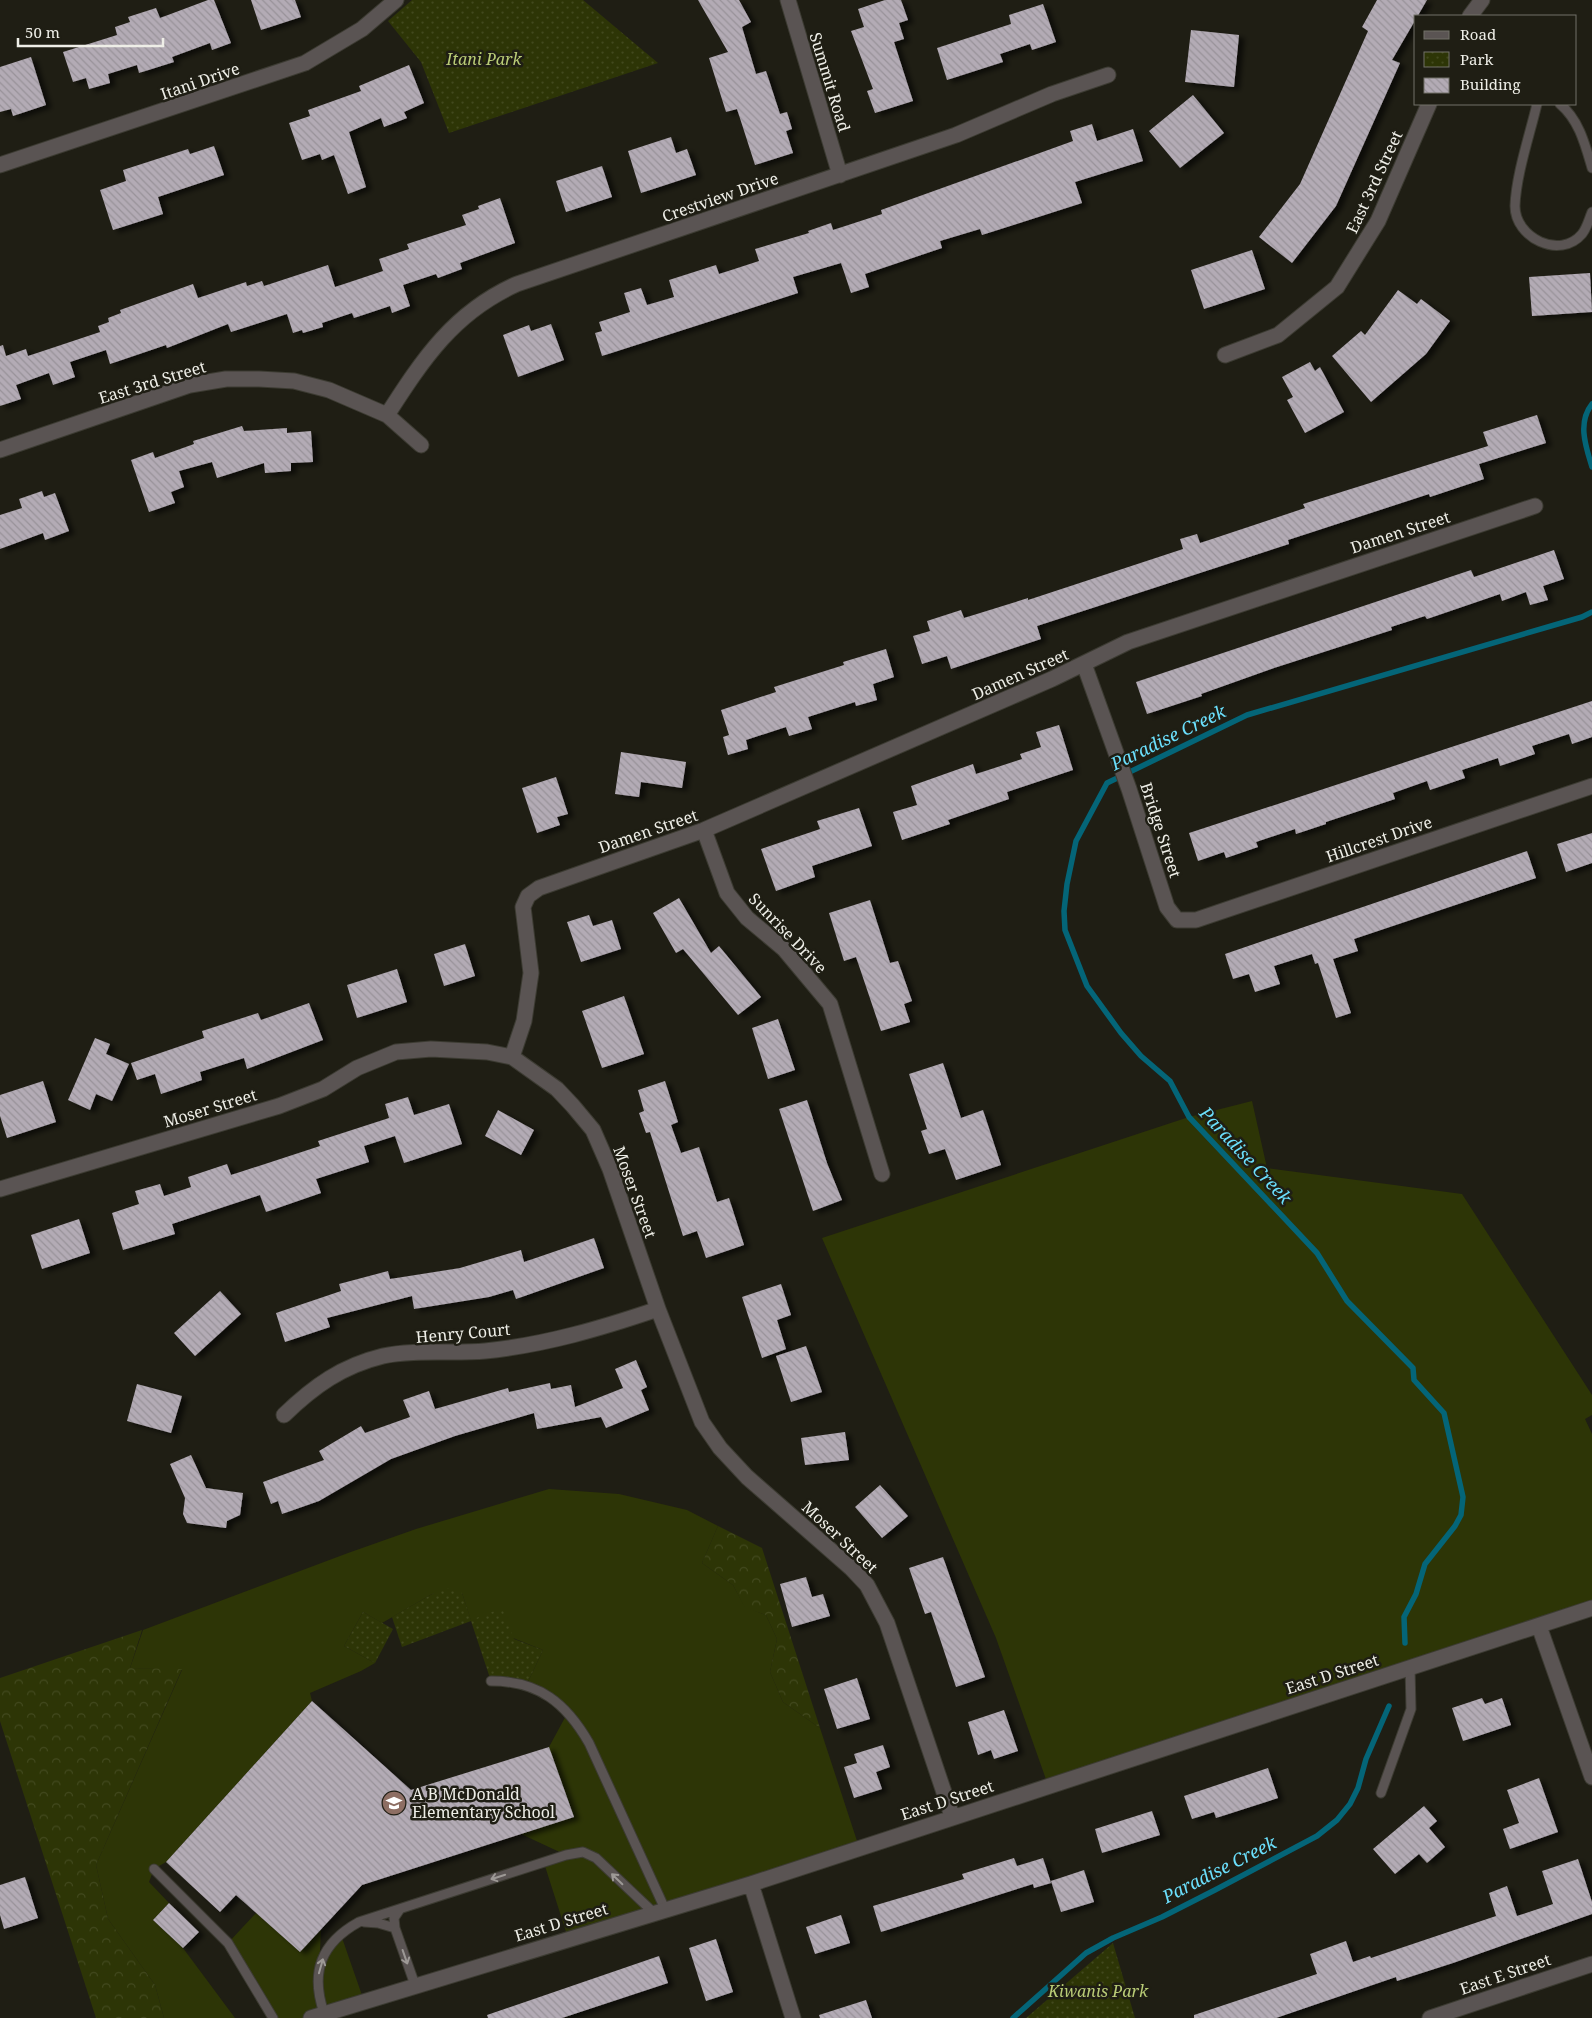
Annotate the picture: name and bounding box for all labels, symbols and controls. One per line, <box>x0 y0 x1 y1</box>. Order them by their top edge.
scale bar <box>18 15 162 47</box>
legend <box>1414 15 1577 105</box>
text: 50 m <box>25 22 60 42</box>
text: Road <box>1460 24 1496 44</box>
street label: Summit Road <box>804 30 856 134</box>
park label: Itani Park <box>445 48 523 70</box>
text: Park <box>1460 49 1494 69</box>
street label: Itani Drive <box>158 57 242 105</box>
text: Building <box>1460 74 1521 94</box>
street label: East 3rd Street <box>1341 127 1408 237</box>
street label: Crestview Drive <box>659 167 781 227</box>
street label: East 3rd Street <box>96 355 209 409</box>
street label: Damen Street <box>1347 505 1453 558</box>
street label: Damen Street <box>968 643 1072 705</box>
water label: Paradise Creek <box>1106 698 1230 776</box>
street label: Bridge Street <box>1135 780 1187 881</box>
street label: Damen Street <box>596 804 701 858</box>
street label: Hillcrest Drive <box>1323 811 1435 867</box>
street label: Sunrise Drive <box>744 888 832 978</box>
street label: Moser Street <box>161 1083 260 1133</box>
water label: Paradise Creek <box>1194 1100 1298 1210</box>
street label: Moser Street <box>608 1143 662 1241</box>
street label: Henry Court <box>415 1318 511 1348</box>
street label: Moser Street <box>797 1496 883 1578</box>
street label: East D Street <box>1283 1649 1382 1699</box>
street label: East D Street <box>898 1775 997 1825</box>
place label: A B McDonald Elementary School <box>412 1783 555 1823</box>
school or university icon: A B McDonald Elementary School <box>381 1790 407 1816</box>
water label: Paradise Creek <box>1157 1830 1281 1909</box>
one-way arrow <box>490 1873 506 1883</box>
one-way arrow <box>611 1873 624 1885</box>
street label: East D Street <box>512 1897 611 1947</box>
one-way arrow <box>401 1948 410 1964</box>
street label: East E Street <box>1457 1948 1554 2000</box>
one-way arrow <box>317 1959 327 1975</box>
park label: Kiwanis Park <box>1047 1980 1149 2002</box>

